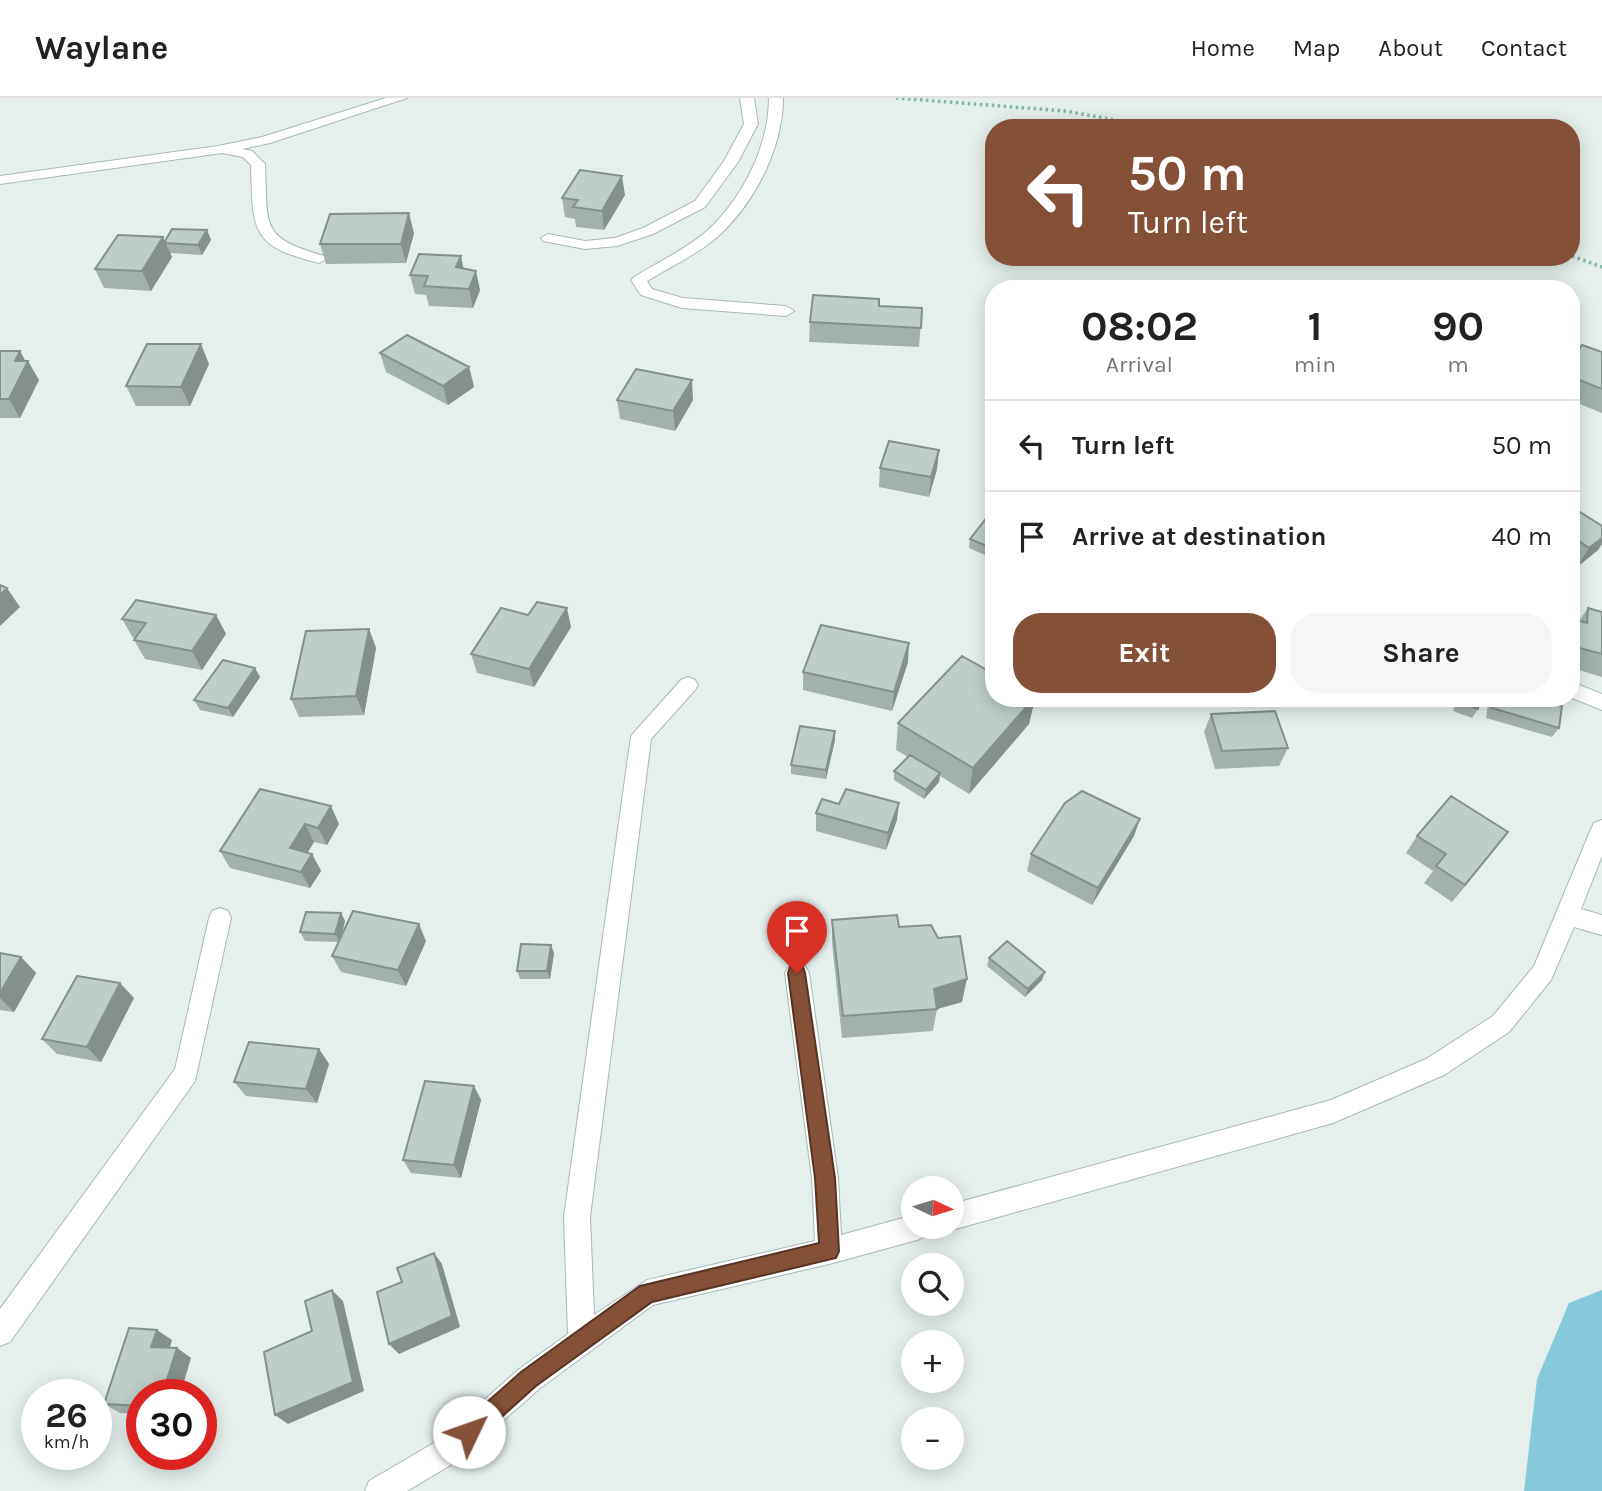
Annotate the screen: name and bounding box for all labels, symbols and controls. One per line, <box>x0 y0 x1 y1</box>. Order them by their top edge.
text: Waylane <box>35 29 168 67</box>
text: Home <box>1191 34 1255 62</box>
text: Map <box>1293 34 1340 62</box>
text: About <box>1378 34 1443 62</box>
text: Contact <box>1481 34 1567 62</box>
text: 50 m <box>1128 145 1246 202</box>
icon: left <box>1013 147 1104 238</box>
text: Turn left <box>1128 204 1248 241</box>
text: 08:02 <box>1081 301 1198 351</box>
text: 1 <box>1307 301 1322 351</box>
text: 90 <box>1432 301 1484 351</box>
text: Arrival <box>1106 351 1173 378</box>
text: min <box>1294 351 1336 378</box>
text: m <box>1447 351 1469 378</box>
icon: left <box>1013 427 1051 465</box>
text: Turn left <box>1072 430 1174 461</box>
text: 50 m <box>1491 430 1552 461</box>
icon: arrive <box>1013 518 1051 556</box>
text: Arrive at destination <box>1072 521 1326 552</box>
text: 40 m <box>1492 521 1552 552</box>
button: Exit <box>1013 613 1276 693</box>
button: Share <box>1290 613 1552 693</box>
pin <box>767 901 827 973</box>
icon: arrive <box>778 912 816 950</box>
north arrow <box>901 1176 964 1239</box>
map controls <box>901 1176 964 1470</box>
button: search <box>901 1253 964 1316</box>
button: + <box>901 1330 964 1393</box>
speed limit sign: 30 <box>126 1379 217 1470</box>
text: 26 <box>45 1395 88 1436</box>
position arrow <box>432 1395 506 1469</box>
button: − <box>901 1407 964 1470</box>
text: km/h <box>44 1431 89 1453</box>

